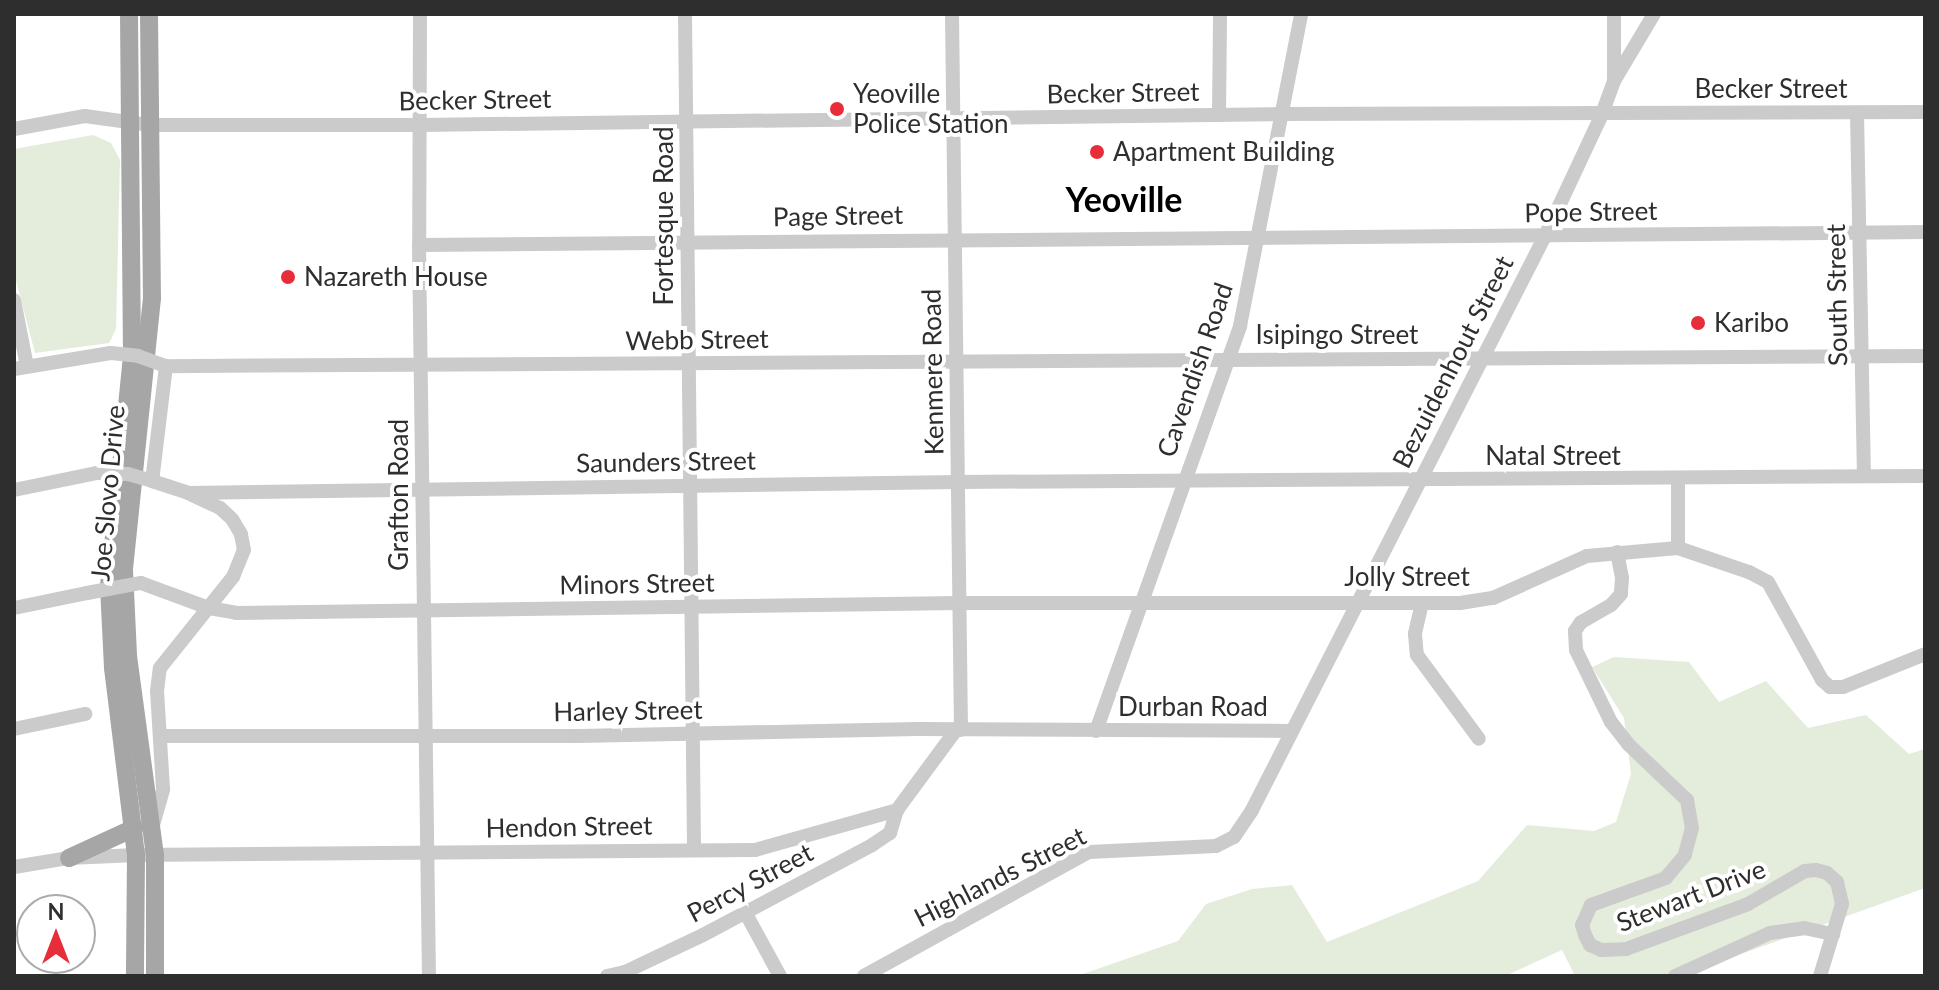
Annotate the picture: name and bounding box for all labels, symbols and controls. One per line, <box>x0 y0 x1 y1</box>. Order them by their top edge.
street label: Becker Street <box>1694 73 1848 105</box>
street label: Becker Street <box>1046 76 1200 110</box>
place label: Yeoville Police Station <box>853 78 1008 140</box>
street label: Becker Street <box>398 83 552 117</box>
marker: Yeoville Police Station <box>828 100 846 118</box>
street label: Fortesque Road <box>648 126 680 306</box>
place label: Apartment Building <box>1113 136 1334 168</box>
marker: Apartment Building <box>1088 143 1106 161</box>
district label: Yeoville <box>1066 179 1182 219</box>
street label: Pope Street <box>1524 195 1658 229</box>
street label: Page Street <box>773 199 903 233</box>
street label: South Street <box>1820 224 1854 366</box>
street label: Bezuidenhout Street <box>1386 251 1520 473</box>
place label: Nazareth House <box>304 261 488 293</box>
marker: Nazareth House <box>279 268 297 286</box>
street label: Cavendish Road <box>1151 279 1239 461</box>
street label: Kenmere Road <box>916 288 950 456</box>
place label: Karibo <box>1714 307 1789 339</box>
marker: Karibo <box>1689 314 1707 332</box>
street label: Isipingo Street <box>1256 319 1418 351</box>
street label: Webb Street <box>625 323 769 357</box>
street label: Joe Slovo Drive <box>85 404 131 582</box>
street label: Grafton Road <box>383 419 415 571</box>
street label: Natal Street <box>1485 440 1621 472</box>
street label: Saunders Street <box>576 445 756 479</box>
street label: Jolly Street <box>1344 561 1470 593</box>
street label: Minors Street <box>559 567 715 601</box>
street label: Durban Road <box>1118 691 1268 723</box>
street label: Harley Street <box>553 694 703 728</box>
street label: Hendon Street <box>485 810 653 844</box>
street label: Highlands Street <box>909 820 1091 934</box>
street label: Percy Street <box>682 837 818 929</box>
street label: Stewart Drive <box>1612 853 1770 939</box>
north arrow <box>16 894 96 974</box>
text: N <box>48 898 64 925</box>

